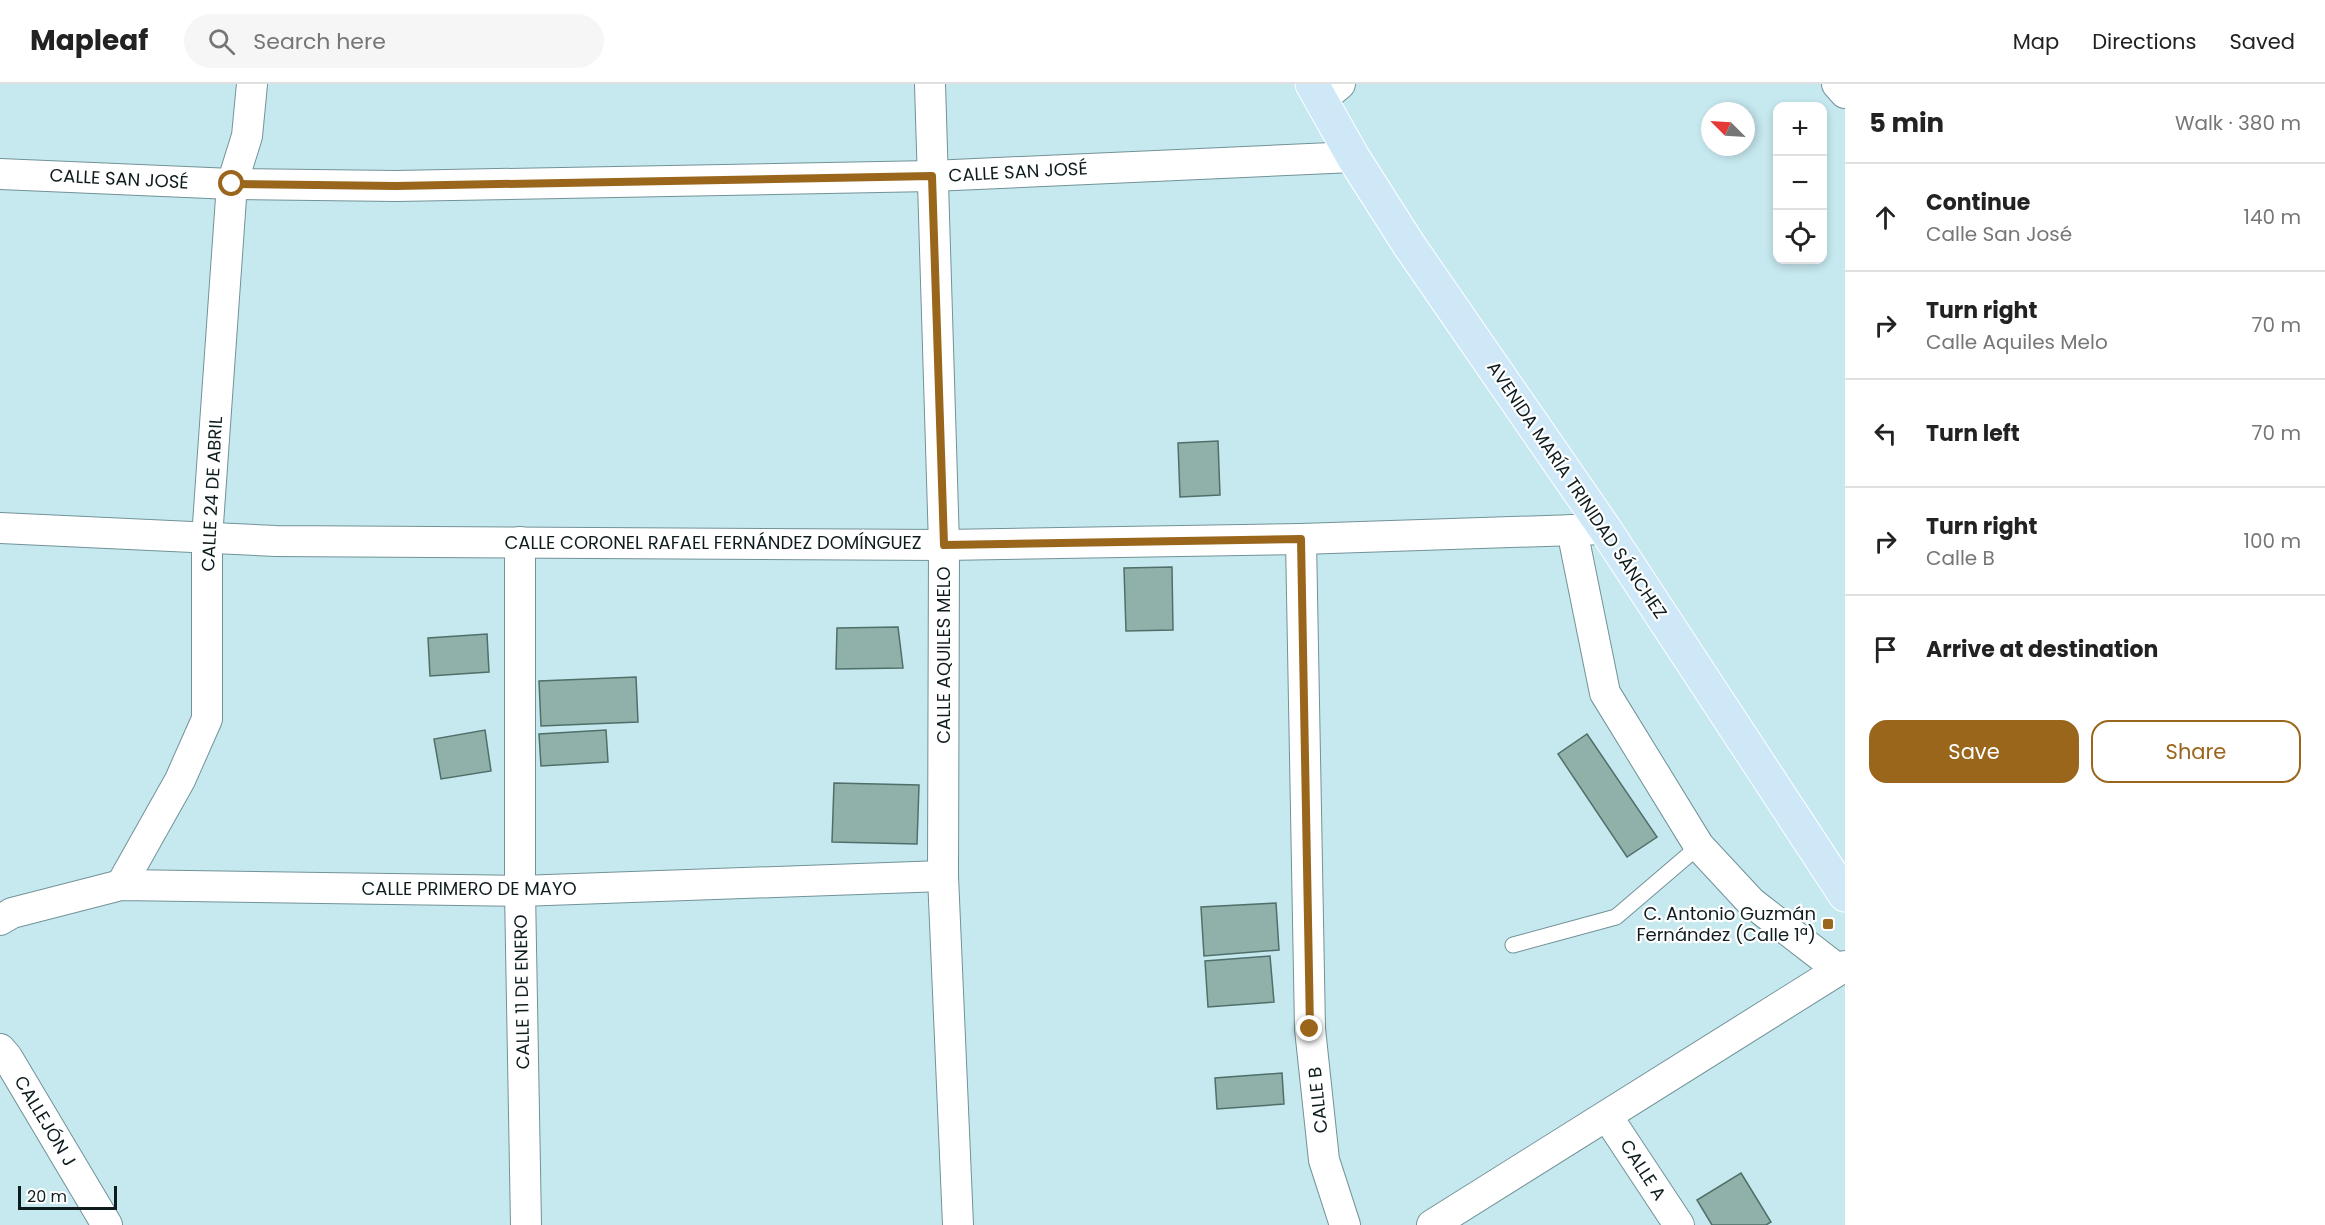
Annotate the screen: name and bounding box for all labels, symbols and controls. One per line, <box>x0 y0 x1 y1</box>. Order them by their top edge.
search box <box>184 14 604 68</box>
text: Mapleaf <box>30 21 148 60</box>
icon: search <box>205 25 238 58</box>
text: Search here <box>253 26 386 57</box>
text: Map <box>2013 27 2059 56</box>
text: Directions <box>2092 27 2196 56</box>
text: Saved <box>2229 27 2295 56</box>
north arrow <box>1701 102 1755 156</box>
map controls <box>1773 102 1827 264</box>
button: + <box>1773 102 1827 156</box>
text: 5 min <box>1869 105 1944 141</box>
text: Walk · 380 m <box>2175 109 2301 137</box>
street label: CALLE SAN JOSÉ <box>948 155 1088 188</box>
button: − <box>1773 156 1827 210</box>
street label: CALLE SAN JOSÉ <box>49 162 189 195</box>
route start <box>218 170 244 196</box>
text: Continue <box>1926 187 2030 218</box>
icon: ahead <box>1869 201 1902 234</box>
text: 140 m <box>2244 203 2301 231</box>
button: locate <box>1773 210 1827 264</box>
text: Calle San José <box>1926 220 2072 248</box>
text: Turn right <box>1926 295 2037 326</box>
icon: right <box>1869 309 1902 342</box>
text: 70 m <box>2252 311 2301 339</box>
text: Calle Aquiles Melo <box>1926 328 2108 356</box>
street label: AVENIDA MARÍA TRINIDAD SÁNCHEZ <box>1482 356 1673 623</box>
street label: CALLE 24 DE ABRIL <box>195 416 228 572</box>
icon: left <box>1869 417 1902 450</box>
text: Turn left <box>1926 418 2020 449</box>
text: 70 m <box>2252 419 2301 447</box>
text: Turn right <box>1926 511 2037 542</box>
icon: right <box>1869 525 1902 558</box>
text: 100 m <box>2244 527 2301 555</box>
street label: CALLE CORONEL RAFAEL FERNÁNDEZ DOMÍNGUEZ <box>504 530 922 555</box>
text: Calle B <box>1926 544 1995 572</box>
street label: CALLE AQUILES MELO <box>931 566 956 744</box>
icon: arrive <box>1869 633 1902 666</box>
text: Arrive at destination <box>1926 634 2158 665</box>
button: Save <box>1869 720 2079 783</box>
button: Share <box>2091 720 2301 783</box>
street label: CALLE PRIMERO DE MAYO <box>361 876 577 901</box>
place label: C. Antonio Guzmán Fernández (Calle 1ª) <box>1636 901 1816 947</box>
street label: CALLE 11 DE ENERO <box>508 914 535 1070</box>
marker: C. Antonio Guzmán Fernández (Calle 1ª) <box>1821 917 1835 931</box>
route end <box>1296 1015 1322 1041</box>
street label: CALLE B <box>1302 1066 1333 1135</box>
street label: CALLEJÓN J <box>9 1071 82 1171</box>
street label: CALLE A <box>1614 1135 1672 1205</box>
scale bar <box>18 1183 117 1210</box>
text: 20 m <box>27 1185 67 1208</box>

